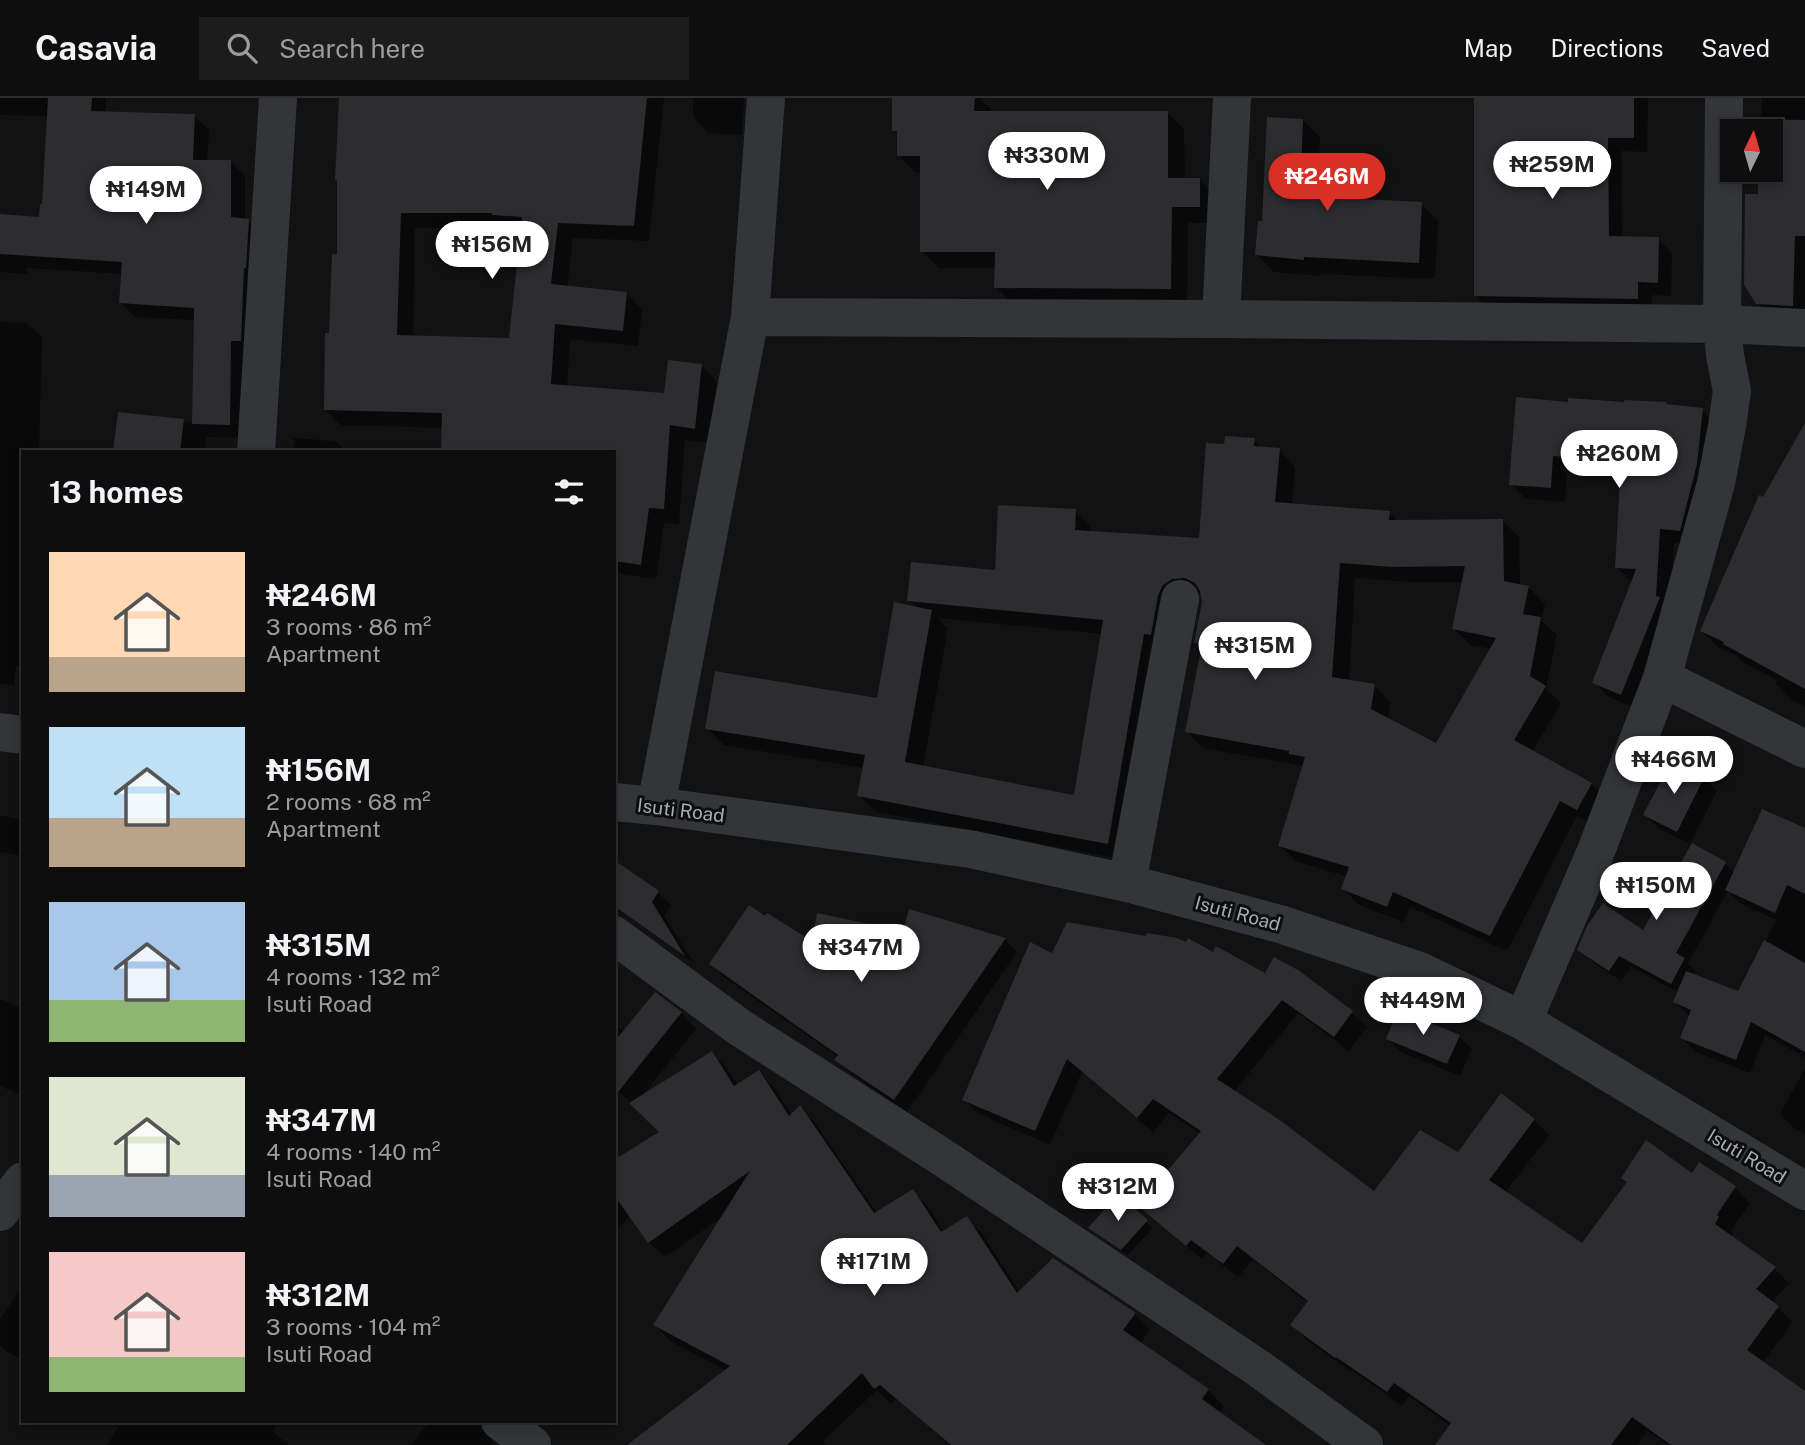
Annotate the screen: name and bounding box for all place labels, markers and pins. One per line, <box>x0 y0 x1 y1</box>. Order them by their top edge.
pin: ₦330M <box>998 132 1096 192</box>
pin: ₦259M <box>1503 141 1601 201</box>
pin: ₦246M <box>1278 153 1376 213</box>
pin: ₦149M <box>97 166 195 226</box>
pin: ₦156M <box>443 222 541 281</box>
pin: ₦260M <box>1570 430 1668 490</box>
pin: ₦315M <box>1206 622 1304 682</box>
pin: ₦466M <box>1625 736 1723 796</box>
pin: ₦150M <box>1607 862 1705 922</box>
pin: ₦347M <box>812 924 910 984</box>
pin: ₦449M <box>1374 978 1472 1037</box>
pin: ₦312M <box>1069 1164 1167 1223</box>
pin: ₦171M <box>825 1238 923 1298</box>

